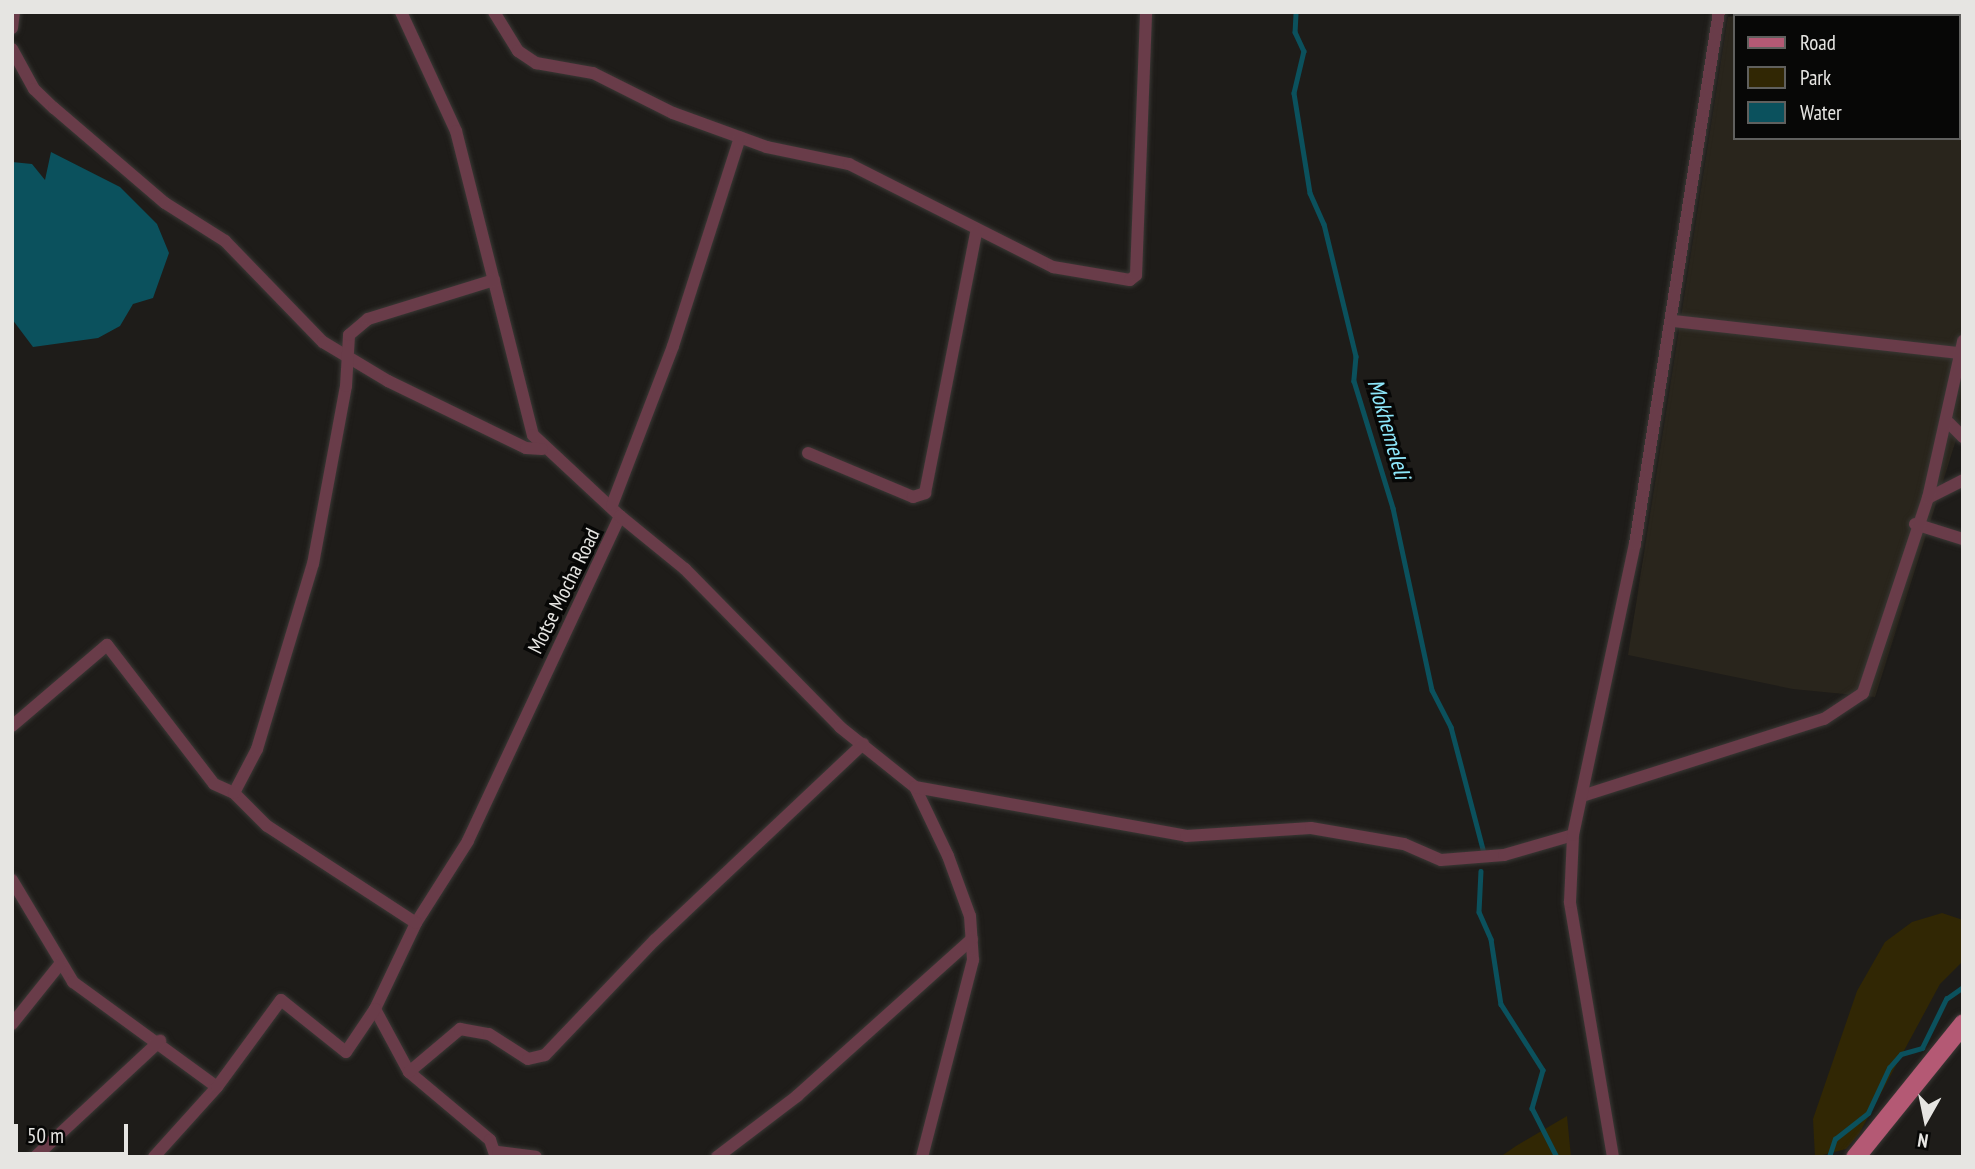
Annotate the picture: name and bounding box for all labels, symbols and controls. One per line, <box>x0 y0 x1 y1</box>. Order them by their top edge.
legend <box>1734 14 1961 140</box>
text: Road <box>1800 29 1836 56</box>
text: Park <box>1800 64 1831 91</box>
text: Water <box>1800 99 1842 126</box>
water label: Mokhemeleli <box>1362 376 1416 482</box>
street label: Motse Mocha Road <box>523 524 605 658</box>
north arrow <box>1891 1085 1961 1155</box>
scale bar <box>18 1110 131 1154</box>
text: 50 m <box>27 1122 64 1149</box>
text: N <box>1916 1128 1930 1153</box>

